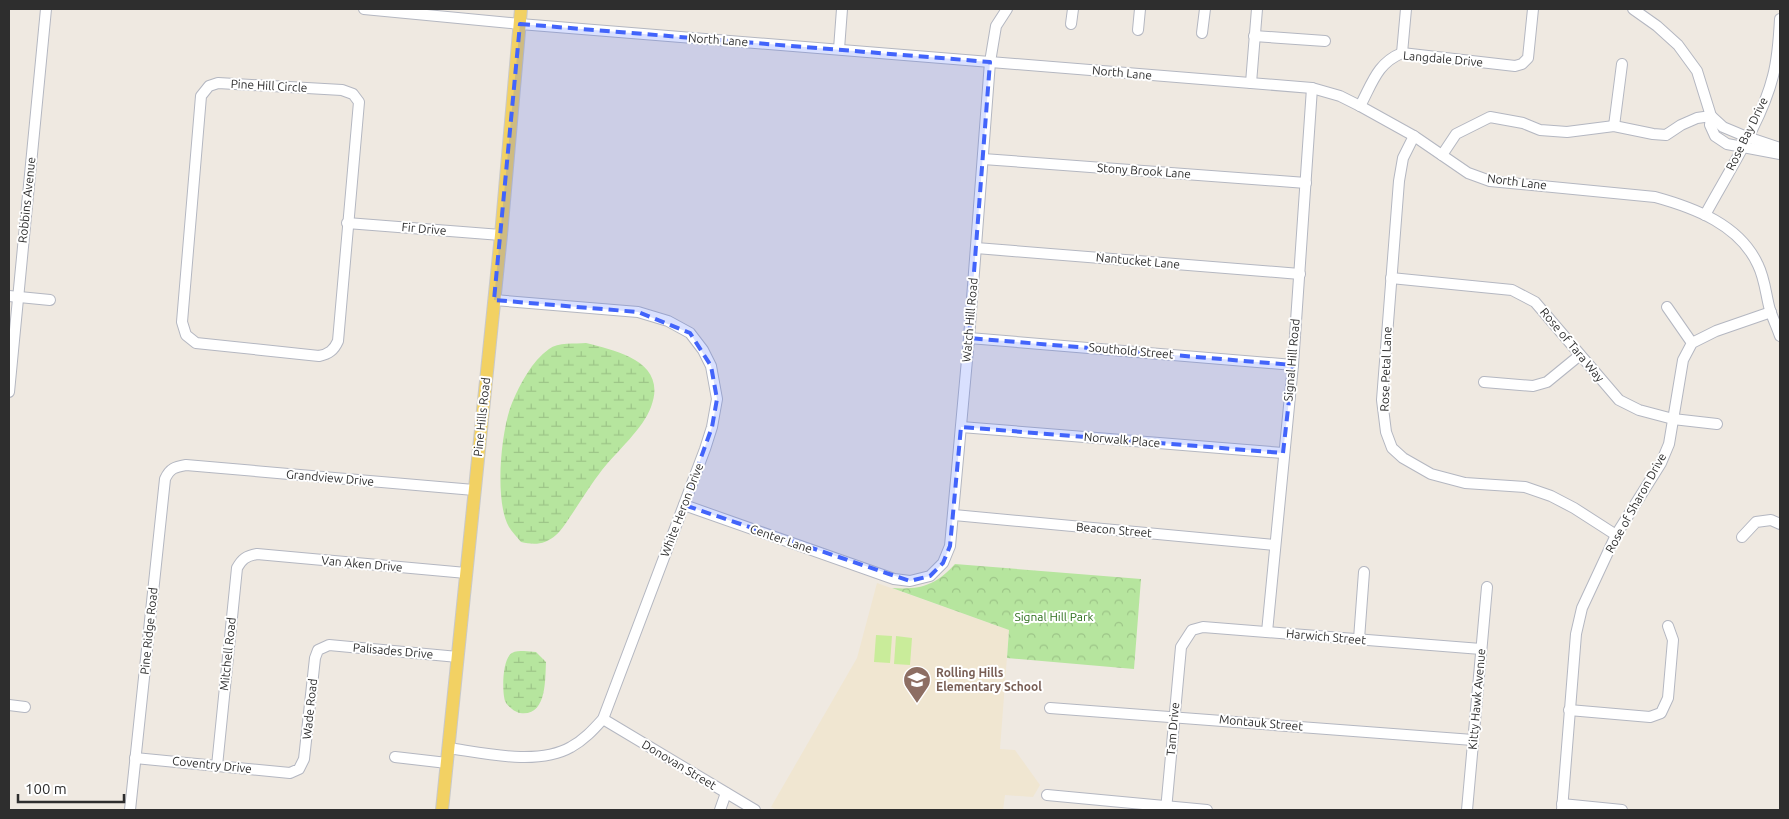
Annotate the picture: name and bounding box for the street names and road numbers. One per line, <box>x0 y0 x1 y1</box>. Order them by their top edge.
street label: North Lane <box>688 31 749 48</box>
street label: Langdale Drive <box>1403 49 1484 68</box>
street label: North Lane <box>1091 63 1153 82</box>
street label: Pine Hill Circle <box>230 77 308 94</box>
street label: Rose Bay Drive <box>1723 95 1770 172</box>
street label: Robbins Avenue <box>16 156 37 244</box>
street label: Stony Brook Lane <box>1097 161 1191 180</box>
street label: North Lane <box>1486 171 1548 192</box>
street label: Fir Drive <box>401 220 447 237</box>
street label: Nantucket Lane <box>1095 250 1181 271</box>
street label: Watch Hill Road <box>959 277 980 363</box>
street label: Rose of Tara Way <box>1538 305 1607 384</box>
street label: Signal Hill Road <box>1281 318 1302 402</box>
street label: Rose Petal Lane <box>1378 326 1393 412</box>
street label: Southold Street <box>1088 340 1174 361</box>
street label: Pine Hills Road <box>471 377 492 457</box>
street label: Norwalk Place <box>1083 430 1161 449</box>
street label: Rose of Sharon Drive <box>1603 451 1668 555</box>
street label: White Heron Drive <box>658 461 705 559</box>
street label: Grandview Drive <box>285 467 375 488</box>
street label: Beacon Street <box>1076 520 1153 539</box>
street label: Center Lane <box>748 522 814 555</box>
street label: Van Aken Drive <box>321 553 403 574</box>
street label: Pine Ridge Road <box>137 587 160 675</box>
street label: Mitchell Road <box>217 617 238 691</box>
street label: Harwich Street <box>1286 627 1367 646</box>
street label: Palisades Drive <box>352 641 434 660</box>
street label: Kitty Hawk Avenue <box>1466 648 1487 750</box>
street label: Wade Road <box>300 678 319 740</box>
street label: Tam Drive <box>1164 702 1181 756</box>
street label: Montauk Street <box>1218 712 1304 733</box>
street label: Donovan Street <box>640 737 719 792</box>
street label: Coventry Drive <box>172 754 253 775</box>

